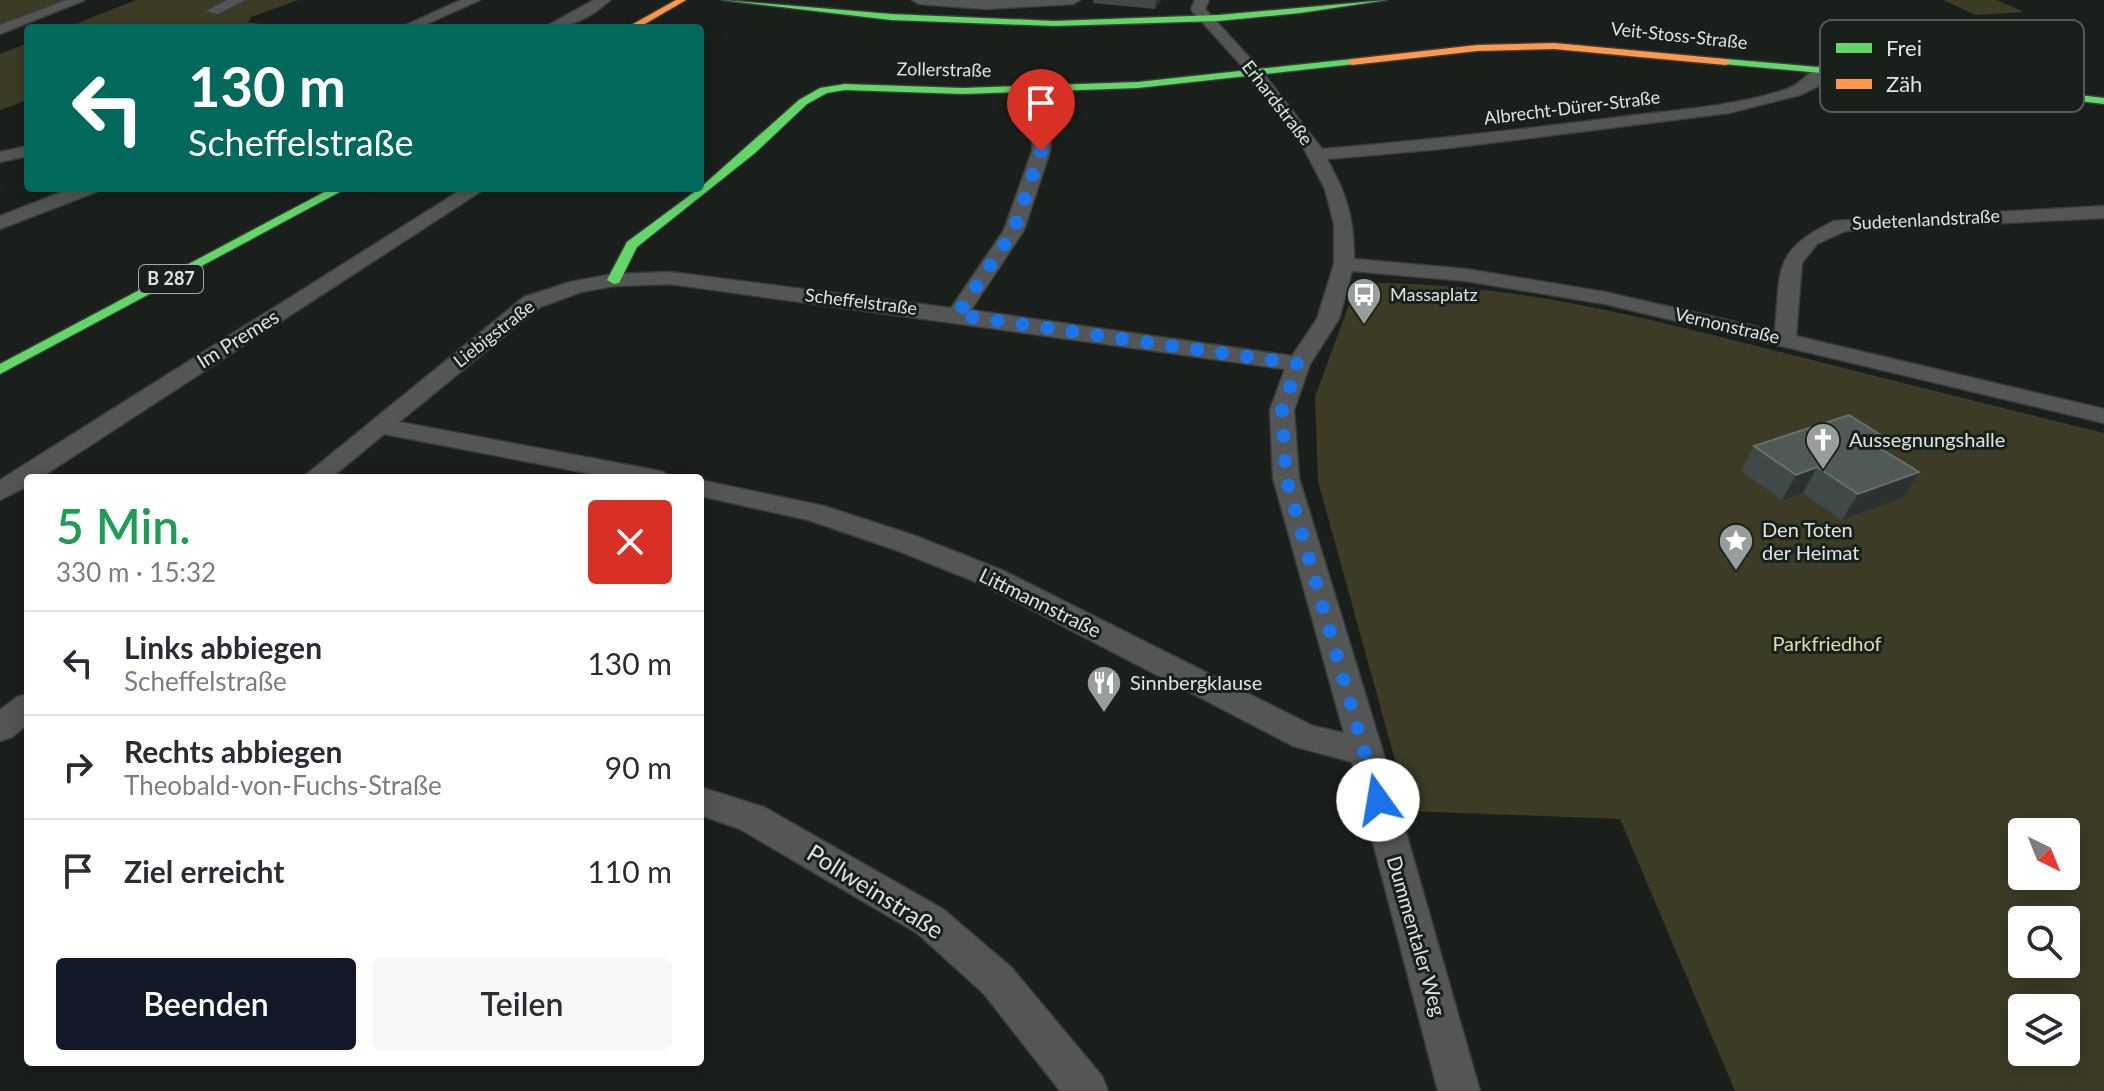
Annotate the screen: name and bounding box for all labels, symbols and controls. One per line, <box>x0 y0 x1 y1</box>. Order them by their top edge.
street label: Veit-Stoss-Straße <box>1610 17 1748 53</box>
legend <box>1820 20 2084 112</box>
text: Frei <box>1886 34 1922 61</box>
text: 130 m <box>188 52 346 119</box>
icon: left <box>56 56 160 160</box>
street label: Erhardstraße <box>1238 56 1318 149</box>
street label: Zollerstraße <box>897 57 992 81</box>
pin <box>1007 69 1075 151</box>
text: Zäh <box>1886 70 1922 97</box>
icon: arrive <box>1019 81 1063 125</box>
street label: Albrecht-Dürer-Straße <box>1483 85 1661 129</box>
text: Scheffelstraße <box>188 120 414 164</box>
street label: Sudetenlandstraße <box>1851 204 2000 234</box>
road number: B 287 <box>139 265 203 293</box>
bus stop icon: Massaplatz <box>1345 276 1383 326</box>
street label: Scheffelstraße <box>804 283 918 319</box>
place label: Massaplatz <box>1390 283 1478 305</box>
street label: Liebigstraße <box>449 295 538 372</box>
street label: Vernonstraße <box>1673 302 1782 348</box>
street label: Im Premes <box>192 304 283 373</box>
church icon: Aussegnungshalle <box>1804 421 1842 471</box>
place label: Aussegnungshalle <box>1849 427 2005 451</box>
text: 5 Min. <box>56 497 191 554</box>
button: close <box>588 500 672 584</box>
place label: Den Toten der Heimat <box>1762 517 1860 564</box>
place icon: Den Toten der Heimat <box>1717 522 1755 572</box>
text: 330 m · 15:32 <box>56 556 216 588</box>
street label: Littmannstraße <box>976 562 1105 642</box>
text: Links abbiegen <box>124 629 322 665</box>
park label: Parkfriedhof <box>1772 631 1882 655</box>
icon: left <box>56 641 100 685</box>
text: 130 m <box>587 645 672 681</box>
restaurant icon: Sinnbergklause <box>1085 664 1123 714</box>
text: Scheffelstraße <box>124 665 287 697</box>
place label: Sinnbergklause <box>1130 670 1262 694</box>
text: Rechts abbiegen <box>124 733 343 769</box>
icon: right <box>56 745 100 789</box>
text: 90 m <box>605 749 672 785</box>
position arrow <box>1336 758 1420 842</box>
text: Theobald-von-Fuchs-Straße <box>124 769 442 801</box>
north arrow <box>2008 818 2080 890</box>
map controls <box>2008 818 2080 1066</box>
street label: Pollweinstraße <box>802 837 949 944</box>
icon: arrive <box>56 849 100 893</box>
text: Ziel erreicht <box>124 853 284 889</box>
text: 110 m <box>587 853 672 889</box>
street label: Dummentaler Weg <box>1383 853 1451 1018</box>
button: search <box>2008 906 2080 978</box>
button: Beenden <box>56 958 356 1050</box>
button: Teilen <box>372 958 672 1050</box>
button: layers <box>2008 994 2080 1066</box>

